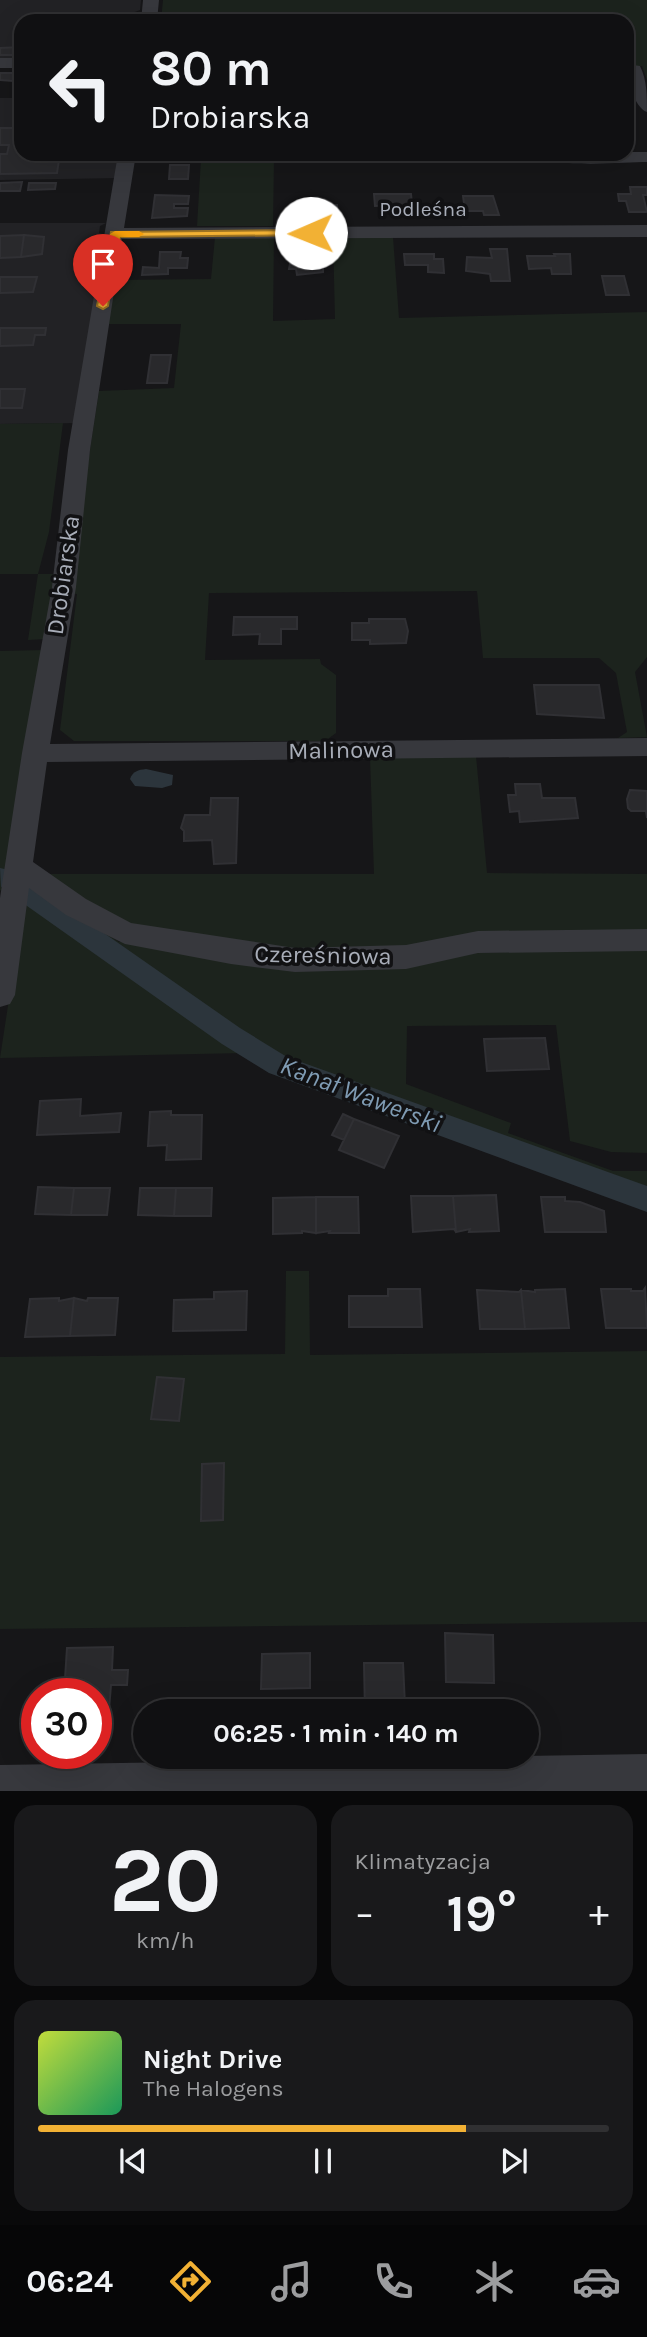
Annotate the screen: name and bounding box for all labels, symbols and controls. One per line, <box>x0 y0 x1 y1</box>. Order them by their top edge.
text: 80 m <box>150 40 272 97</box>
icon: left <box>35 42 126 133</box>
text: Drobiarska <box>150 99 310 136</box>
position arrow <box>274 196 348 270</box>
street label: Podleśna <box>379 197 467 221</box>
pin <box>73 234 133 306</box>
icon: arrive <box>84 245 122 283</box>
street label: Drobiarska <box>41 514 85 636</box>
street label: Malinowa <box>288 735 394 765</box>
street label: Czereśniowa <box>254 940 392 970</box>
water label: Kanał Wawerski <box>276 1049 446 1139</box>
speed limit sign: 30 <box>21 1678 112 1769</box>
text: 06:25 · 1 min · 140 m <box>213 1718 459 1749</box>
text: 20 <box>109 1828 222 1934</box>
text: Klimatyzacja <box>355 1848 491 1875</box>
text: 19° <box>447 1883 517 1944</box>
text: − <box>355 1891 374 1936</box>
text: + <box>589 1891 609 1936</box>
text: km/h <box>136 1927 194 1954</box>
text: Night Drive <box>143 2044 282 2075</box>
text: The Halogens <box>143 2075 283 2102</box>
icon: previous <box>114 2142 152 2180</box>
icon: pause <box>304 2142 342 2180</box>
icon: next <box>495 2142 533 2180</box>
icon: directions <box>166 2257 215 2306</box>
icon: music <box>267 2257 316 2306</box>
icon: phone <box>369 2257 418 2306</box>
icon: climate <box>470 2257 519 2306</box>
icon: car <box>572 2257 621 2306</box>
text: 06:24 <box>26 2263 113 2300</box>

